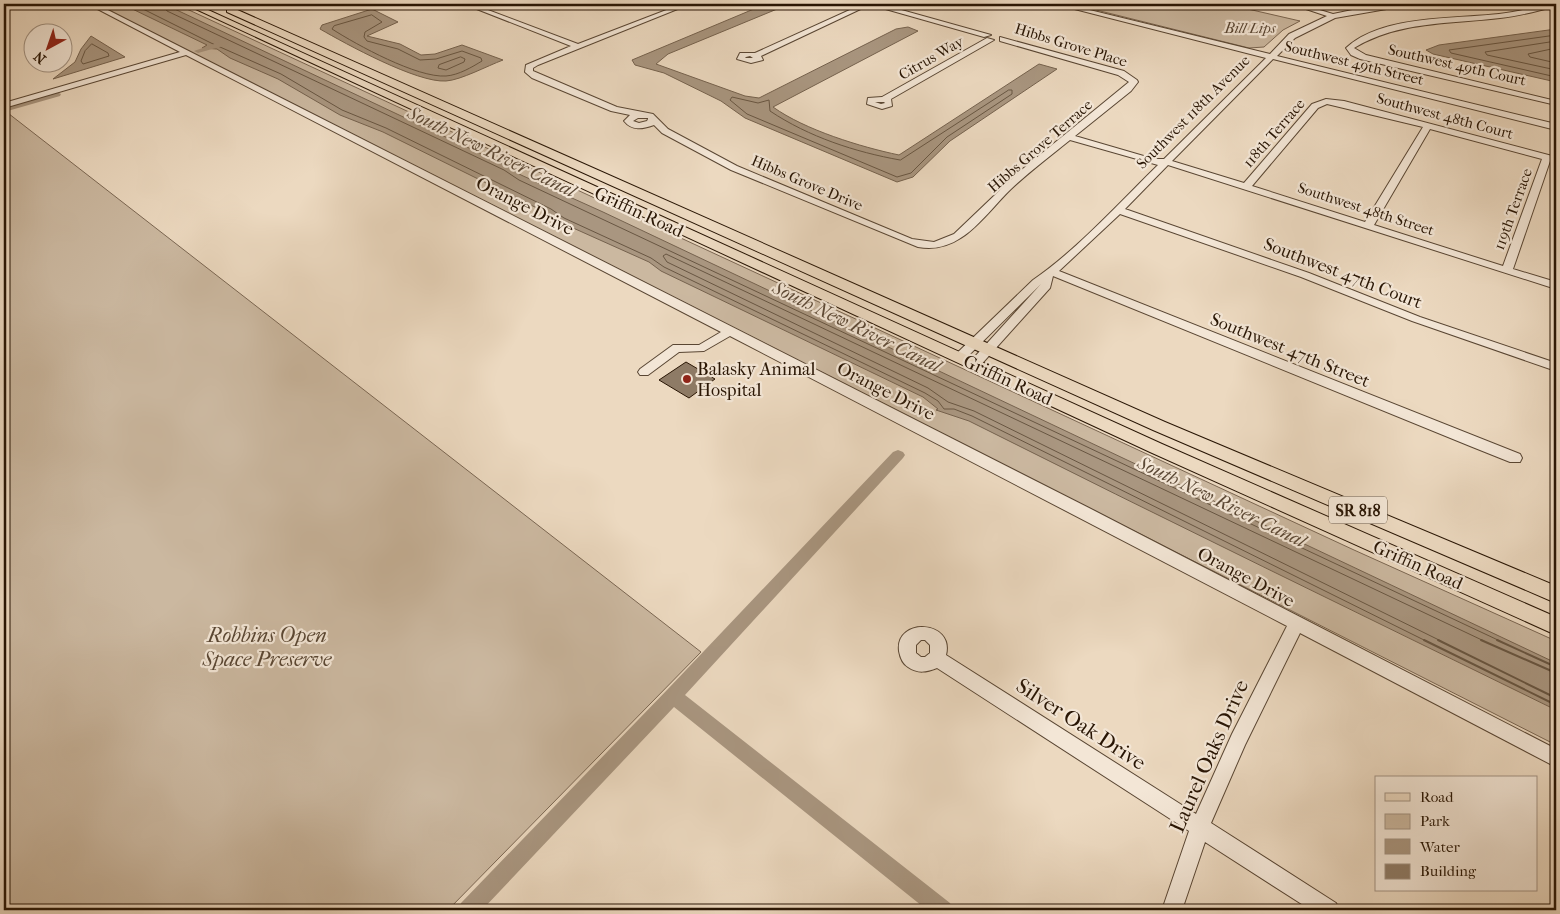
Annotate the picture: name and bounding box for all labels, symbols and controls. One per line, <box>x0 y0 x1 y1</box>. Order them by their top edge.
street label: Hibbs Grove Place <box>1012 19 1130 71</box>
park label: Bill Lips <box>1224 19 1276 37</box>
north arrow <box>22 22 72 72</box>
street label: Citrus Way <box>895 32 967 84</box>
street label: Southwest 49th Street <box>1283 37 1426 89</box>
street label: Southwest 49th Court <box>1386 40 1528 90</box>
text: N <box>30 47 49 68</box>
street label: Southwest 118th Avenue <box>1132 51 1254 173</box>
street label: Southwest 48th Court <box>1375 89 1516 143</box>
street label: 118th Terrace <box>1239 94 1309 171</box>
street label: Hibbs Grove Terrace <box>984 95 1096 196</box>
water label: South New River Canal <box>403 101 581 203</box>
street label: Hibbs Grove Drive <box>749 151 866 215</box>
street label: 119th Terrace <box>1490 165 1536 252</box>
street label: Orange Drive <box>472 173 577 240</box>
street label: Southwest 48th Street <box>1295 178 1437 240</box>
street label: Griffin Road <box>591 183 687 242</box>
street label: Southwest 47th Court <box>1261 234 1426 314</box>
water label: South New River Canal <box>768 276 946 378</box>
street label: Southwest 47th Street <box>1207 309 1373 392</box>
street label: Griffin Road <box>960 351 1056 410</box>
street label: Orange Drive <box>833 358 938 425</box>
place label: Balasky Animal Hospital <box>697 359 815 401</box>
marker: Balasky Animal Hospital <box>681 373 693 385</box>
water label: South New River Canal <box>1133 451 1311 553</box>
road number: SR 818 <box>1329 496 1387 524</box>
street label: Griffin Road <box>1370 536 1466 595</box>
street label: Orange Drive <box>1194 543 1298 612</box>
park label: Robbins Open Space Preserve <box>201 623 332 671</box>
street label: Silver Oak Drive <box>1012 673 1150 775</box>
street label: Laurel Oaks Drive <box>1165 676 1253 836</box>
legend <box>1375 776 1538 892</box>
text: Road <box>1420 788 1454 806</box>
text: Park <box>1420 812 1450 830</box>
text: Water <box>1419 838 1460 856</box>
text: Building <box>1420 862 1477 880</box>

